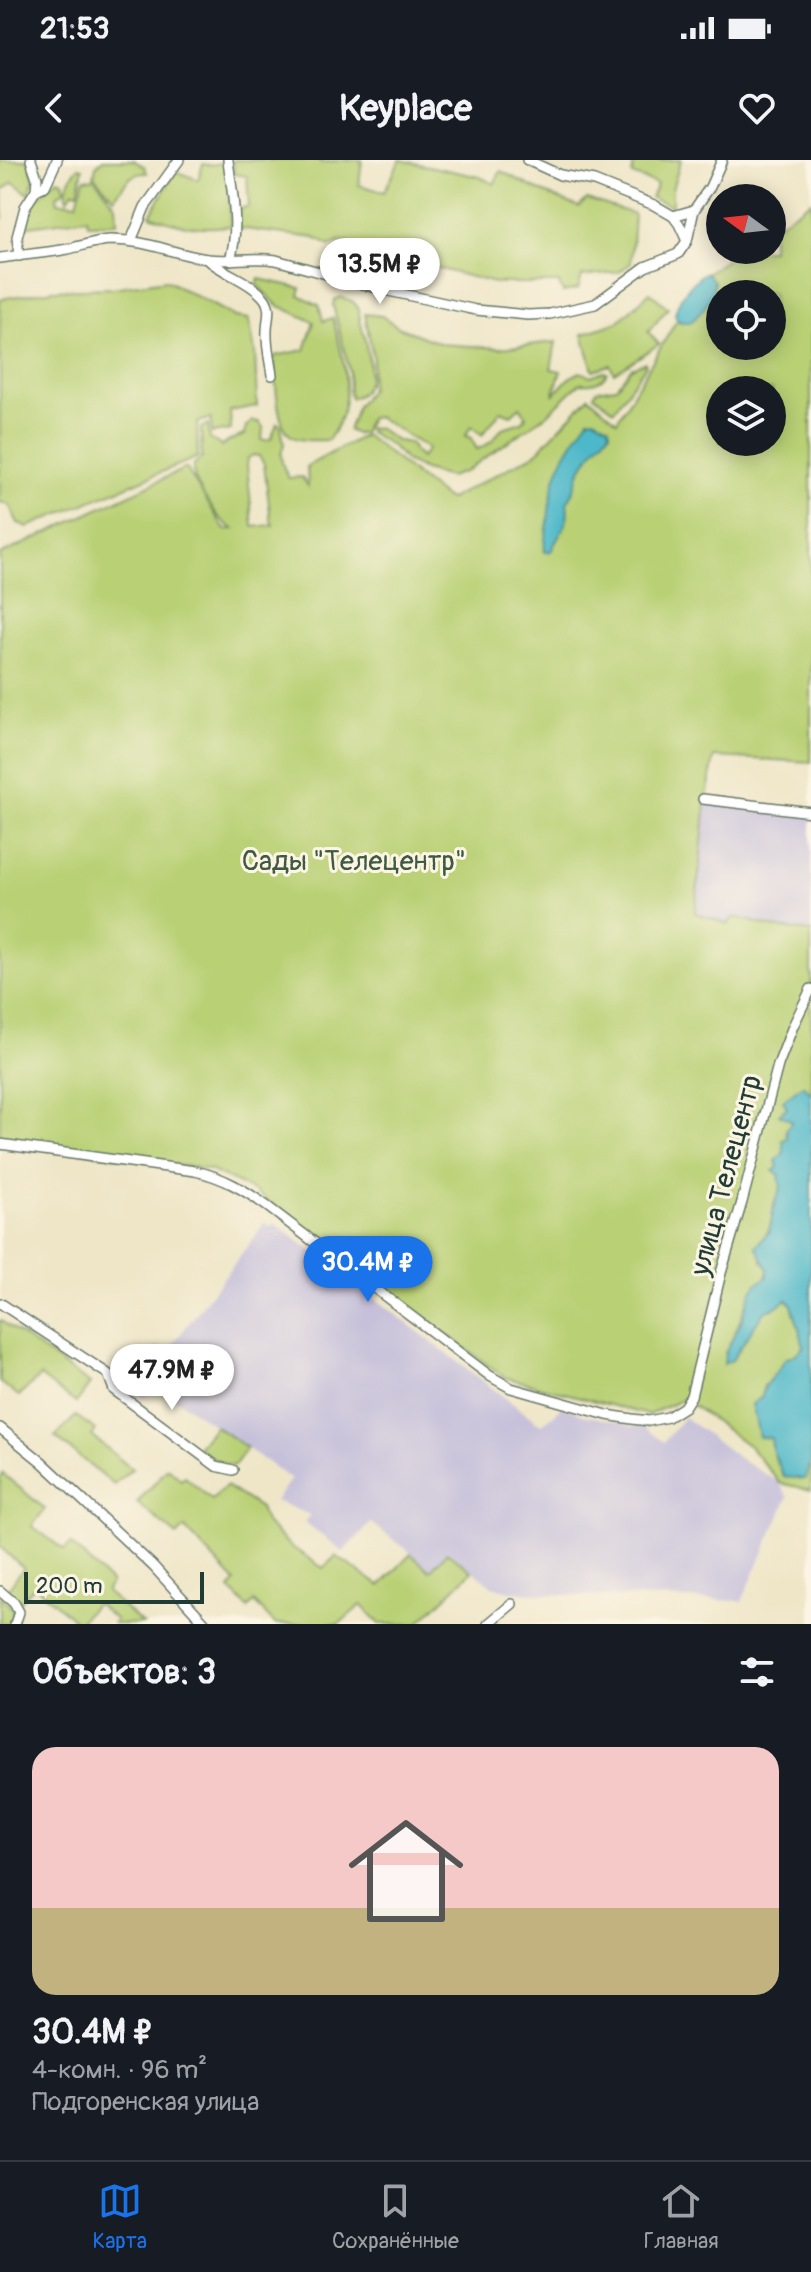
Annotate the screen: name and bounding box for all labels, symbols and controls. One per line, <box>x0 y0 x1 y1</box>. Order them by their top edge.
text: 21:53 <box>40 10 110 47</box>
icon: back <box>32 86 76 130</box>
text: Keyplace <box>339 86 472 131</box>
icon: heart <box>735 86 779 130</box>
north arrow <box>706 184 786 264</box>
map controls <box>706 184 786 456</box>
pin: 13.5M ₽ <box>306 238 454 306</box>
text: 13.5M ₽ <box>338 248 422 280</box>
button: locate <box>706 280 786 360</box>
button: layers <box>706 376 786 456</box>
park label: Сады "Телецентр" <box>242 844 466 879</box>
street label: улица Телецентр <box>683 1071 770 1280</box>
pin: 30.4M ₽ <box>294 1236 442 1304</box>
text: 30.4M ₽ <box>321 1246 415 1278</box>
pin: 47.9M ₽ <box>98 1344 246 1412</box>
text: 47.9M ₽ <box>128 1354 216 1386</box>
scale bar <box>24 1568 204 1604</box>
text: 200 m <box>36 1572 103 1600</box>
icon: filters <box>735 1650 779 1694</box>
text: Объектов: 3 <box>32 1651 216 1694</box>
icon: home <box>334 1799 478 1943</box>
text: 30.4M ₽ <box>32 2011 154 2054</box>
text: 4-комн. · 96 m² <box>32 2054 207 2086</box>
text: Подгоренская улица <box>32 2086 259 2118</box>
tab: Карта <box>92 2179 147 2255</box>
tab: Сохранённые <box>332 2179 459 2255</box>
tab: Главная <box>644 2179 718 2255</box>

